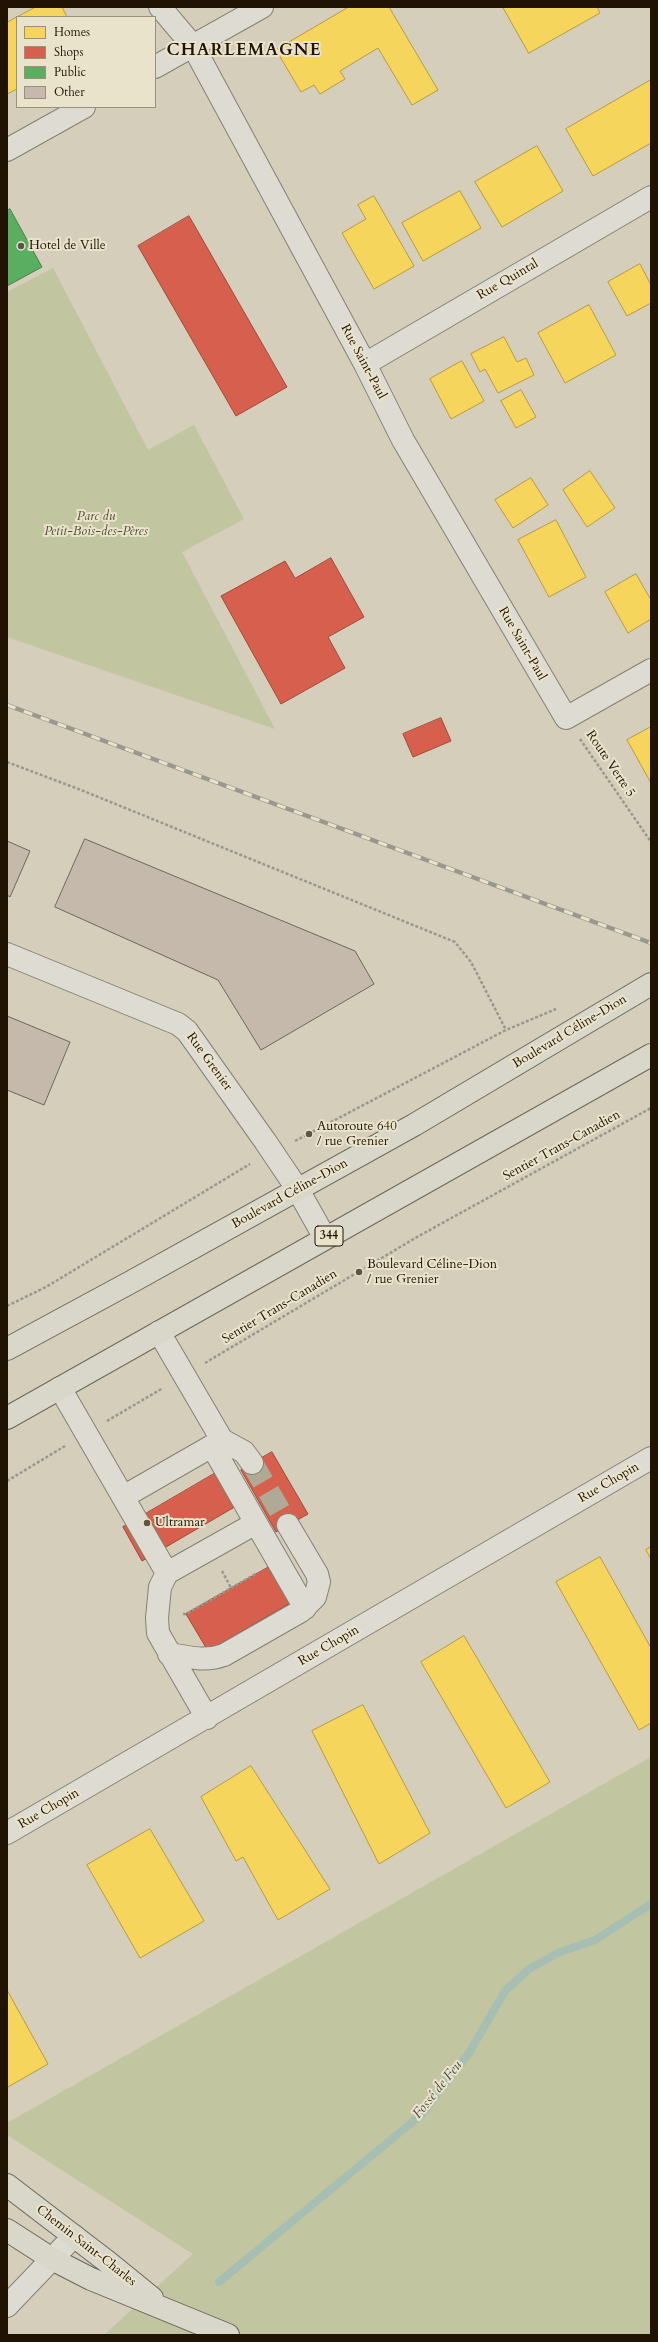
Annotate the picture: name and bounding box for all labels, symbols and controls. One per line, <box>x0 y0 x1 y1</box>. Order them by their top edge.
legend <box>16 16 156 108</box>
text: Homes <box>54 24 90 40</box>
district label: CHARLEMAGNE <box>167 41 321 61</box>
text: Shops <box>54 44 83 60</box>
text: Public <box>54 64 86 80</box>
text: Other <box>54 84 85 100</box>
place label: Hotel de Ville <box>29 238 106 254</box>
marker: Hotel de Ville <box>16 241 26 251</box>
street label: Rue Quintal <box>475 256 541 304</box>
street label: Rue Saint-Paul <box>337 322 389 402</box>
park label: Parc du Petit-Bois-des-Pères <box>44 509 148 540</box>
street label: Rue Saint-Paul <box>495 604 549 684</box>
street label: Route Verte 5 <box>582 728 638 800</box>
street label: Boulevard Céline-Dion <box>510 992 630 1072</box>
street label: Rue Grenier <box>183 1030 235 1094</box>
street label: Sentier Trans-Canadien <box>501 1107 623 1185</box>
place label: Autoroute 640 / rue Grenier <box>317 1119 397 1150</box>
marker: Autoroute 640 / rue Grenier <box>304 1129 314 1139</box>
street label: Boulevard Céline-Dion <box>229 1156 351 1232</box>
road number: 344 <box>315 1226 343 1246</box>
place label: Boulevard Céline-Dion / rue Grenier <box>367 1257 497 1288</box>
street label: Sentier Trans-Canadien <box>220 1266 340 1348</box>
marker: Boulevard Céline-Dion / rue Grenier <box>354 1267 364 1277</box>
street label: Rue Chopin <box>576 1459 642 1507</box>
place label: Ultramar <box>155 1515 205 1531</box>
marker: Ultramar <box>142 1518 152 1528</box>
street label: Rue Chopin <box>296 1622 362 1670</box>
street label: Rue Chopin <box>16 1785 82 1833</box>
water label: Fossé de Feu <box>410 2058 466 2122</box>
street label: Chemin Saint-Charles <box>33 2202 139 2290</box>

